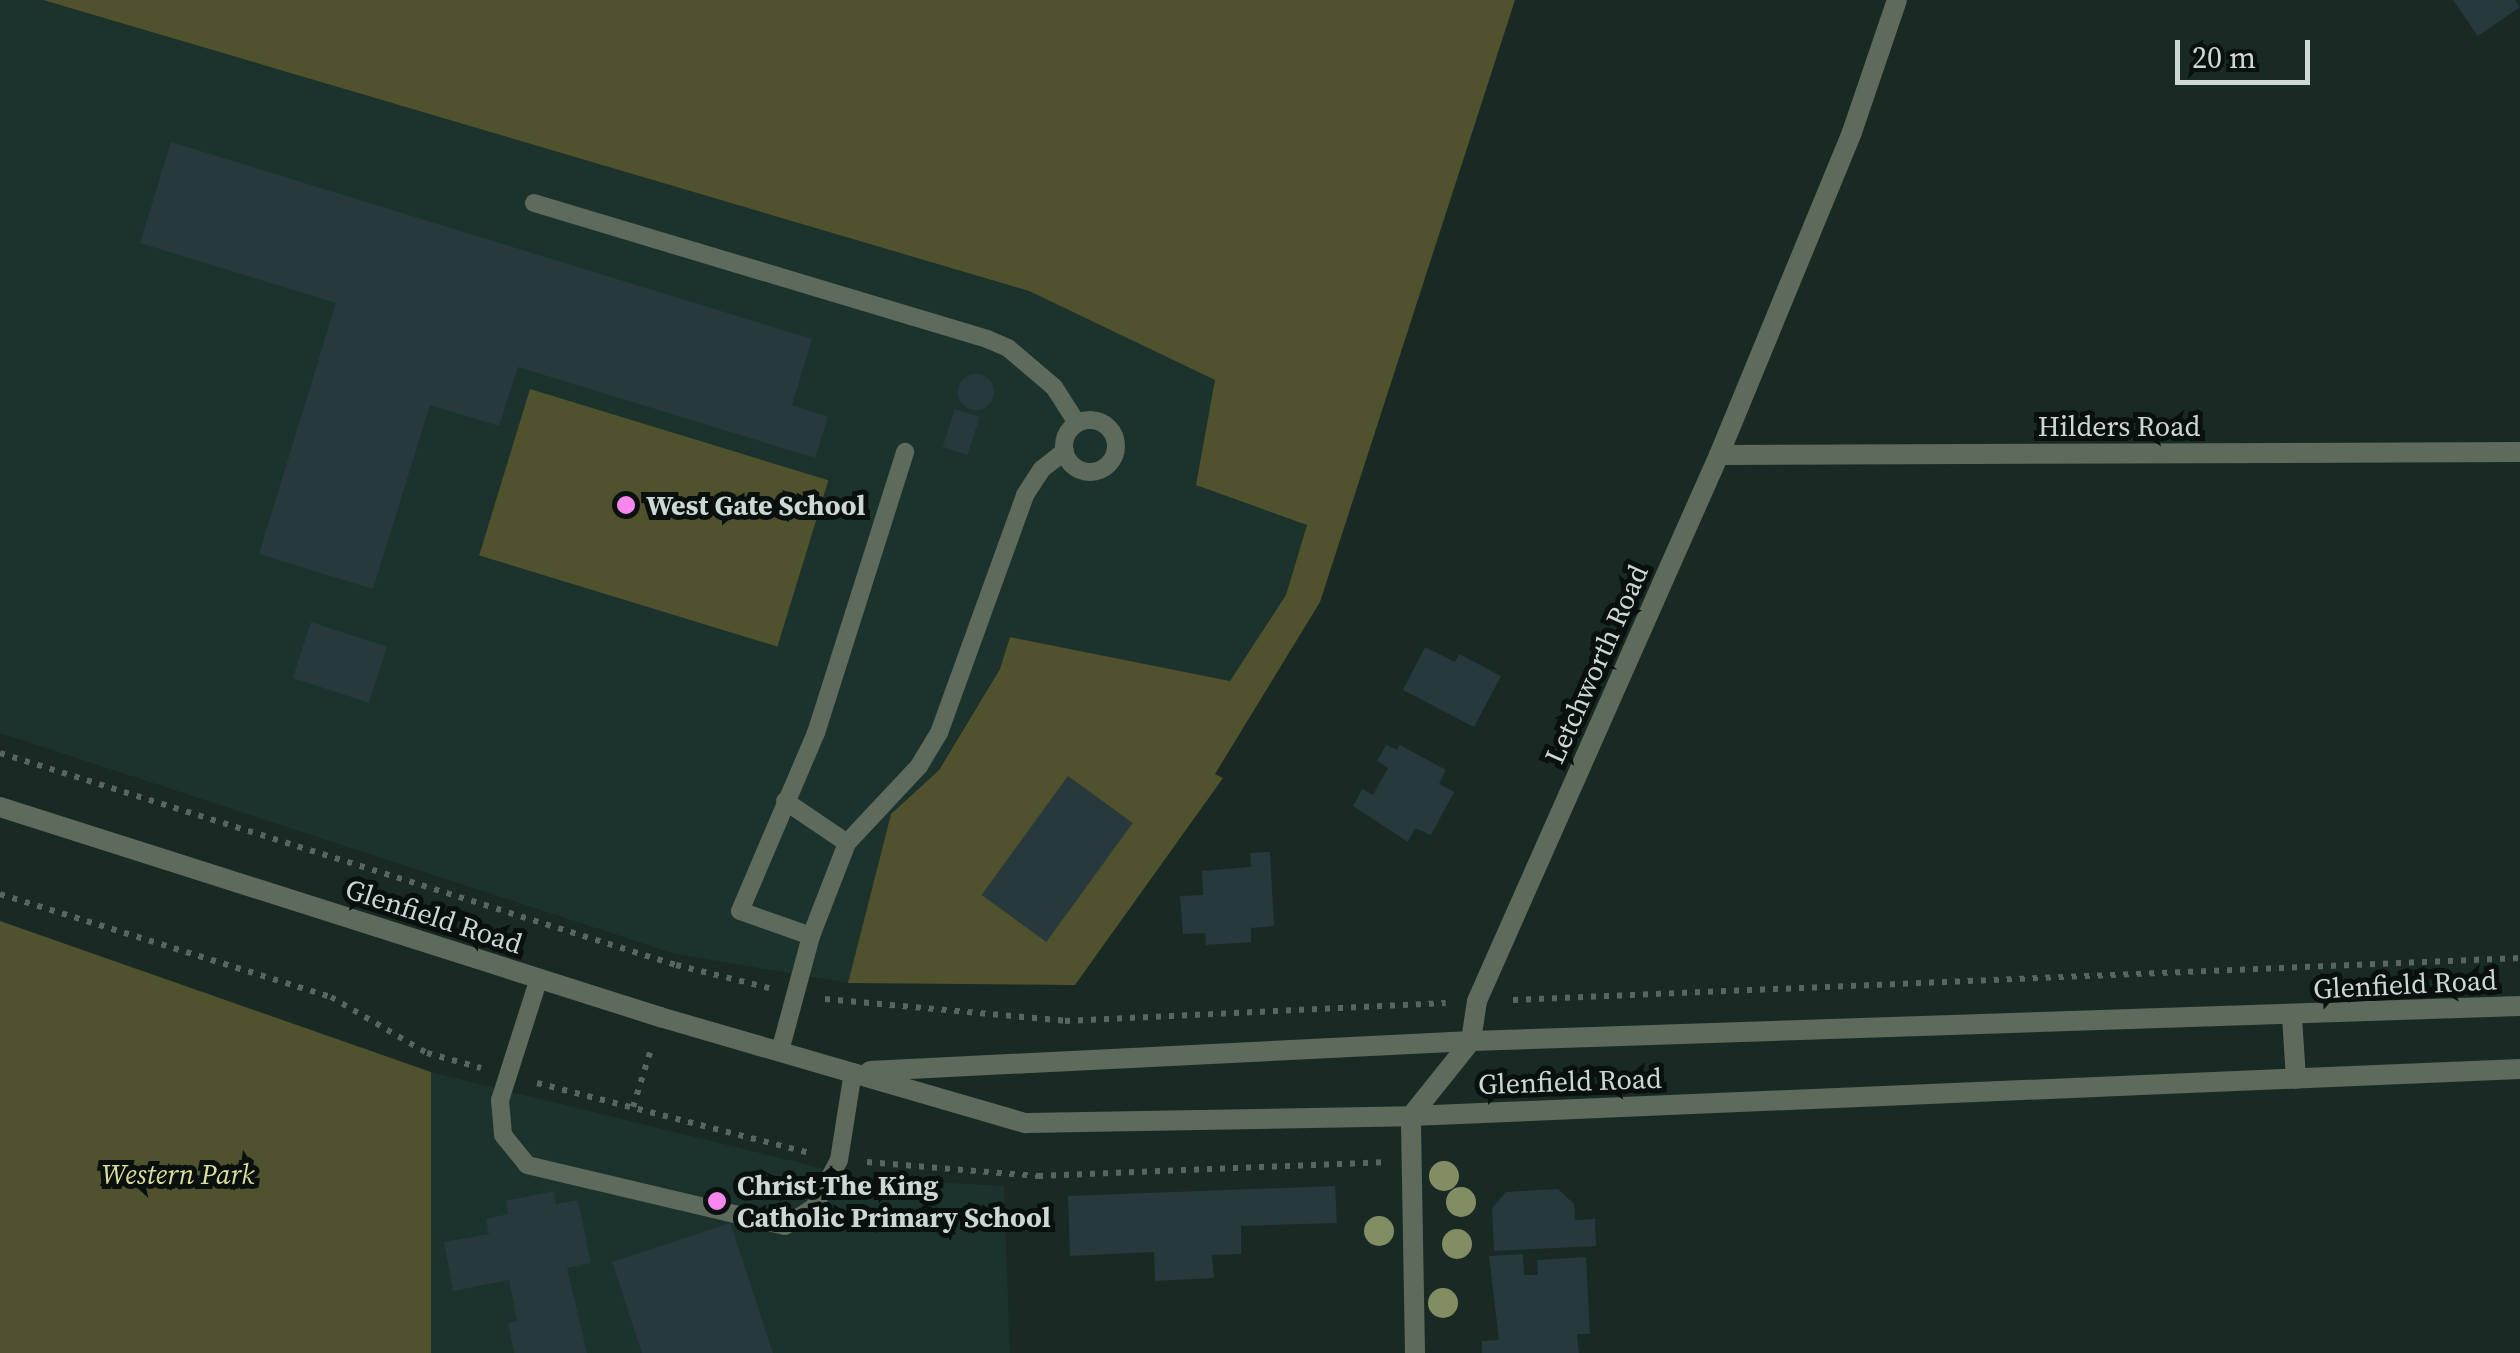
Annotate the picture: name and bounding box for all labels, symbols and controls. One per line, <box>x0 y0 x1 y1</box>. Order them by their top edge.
scale bar <box>2180 20 2315 82</box>
text: 20 m <box>2192 37 2256 78</box>
street label: Hilders Road <box>2038 409 2200 443</box>
place label: West Gate School <box>646 488 865 522</box>
marker: West Gate School <box>615 494 637 516</box>
street label: Letchworth Road <box>1537 559 1655 769</box>
street label: Glenfield Road <box>341 872 527 960</box>
street label: Glenfield Road <box>2312 962 2498 1006</box>
street label: Glenfield Road <box>1478 1061 1662 1101</box>
park label: Western Park <box>102 1157 254 1191</box>
place label: Christ The King Catholic Primary School <box>737 1168 1051 1234</box>
marker: Christ The King Catholic Primary School <box>706 1190 728 1212</box>

